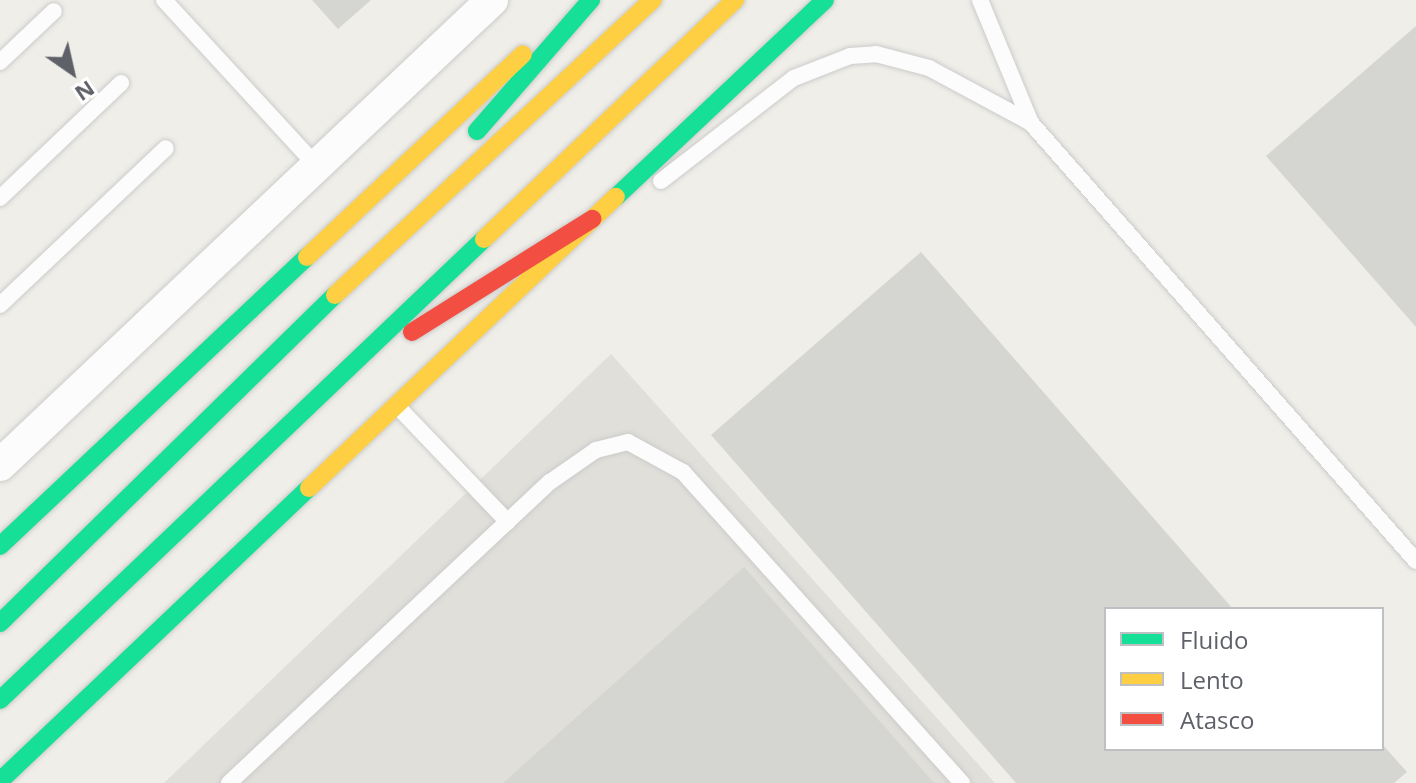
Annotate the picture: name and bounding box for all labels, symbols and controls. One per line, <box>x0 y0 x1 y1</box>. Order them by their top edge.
north arrow <box>32 32 112 112</box>
text: N <box>70 74 101 109</box>
legend <box>1104 607 1384 751</box>
text: Fluido <box>1180 623 1248 656</box>
text: Lento <box>1180 663 1244 696</box>
text: Atasco <box>1180 703 1254 736</box>

